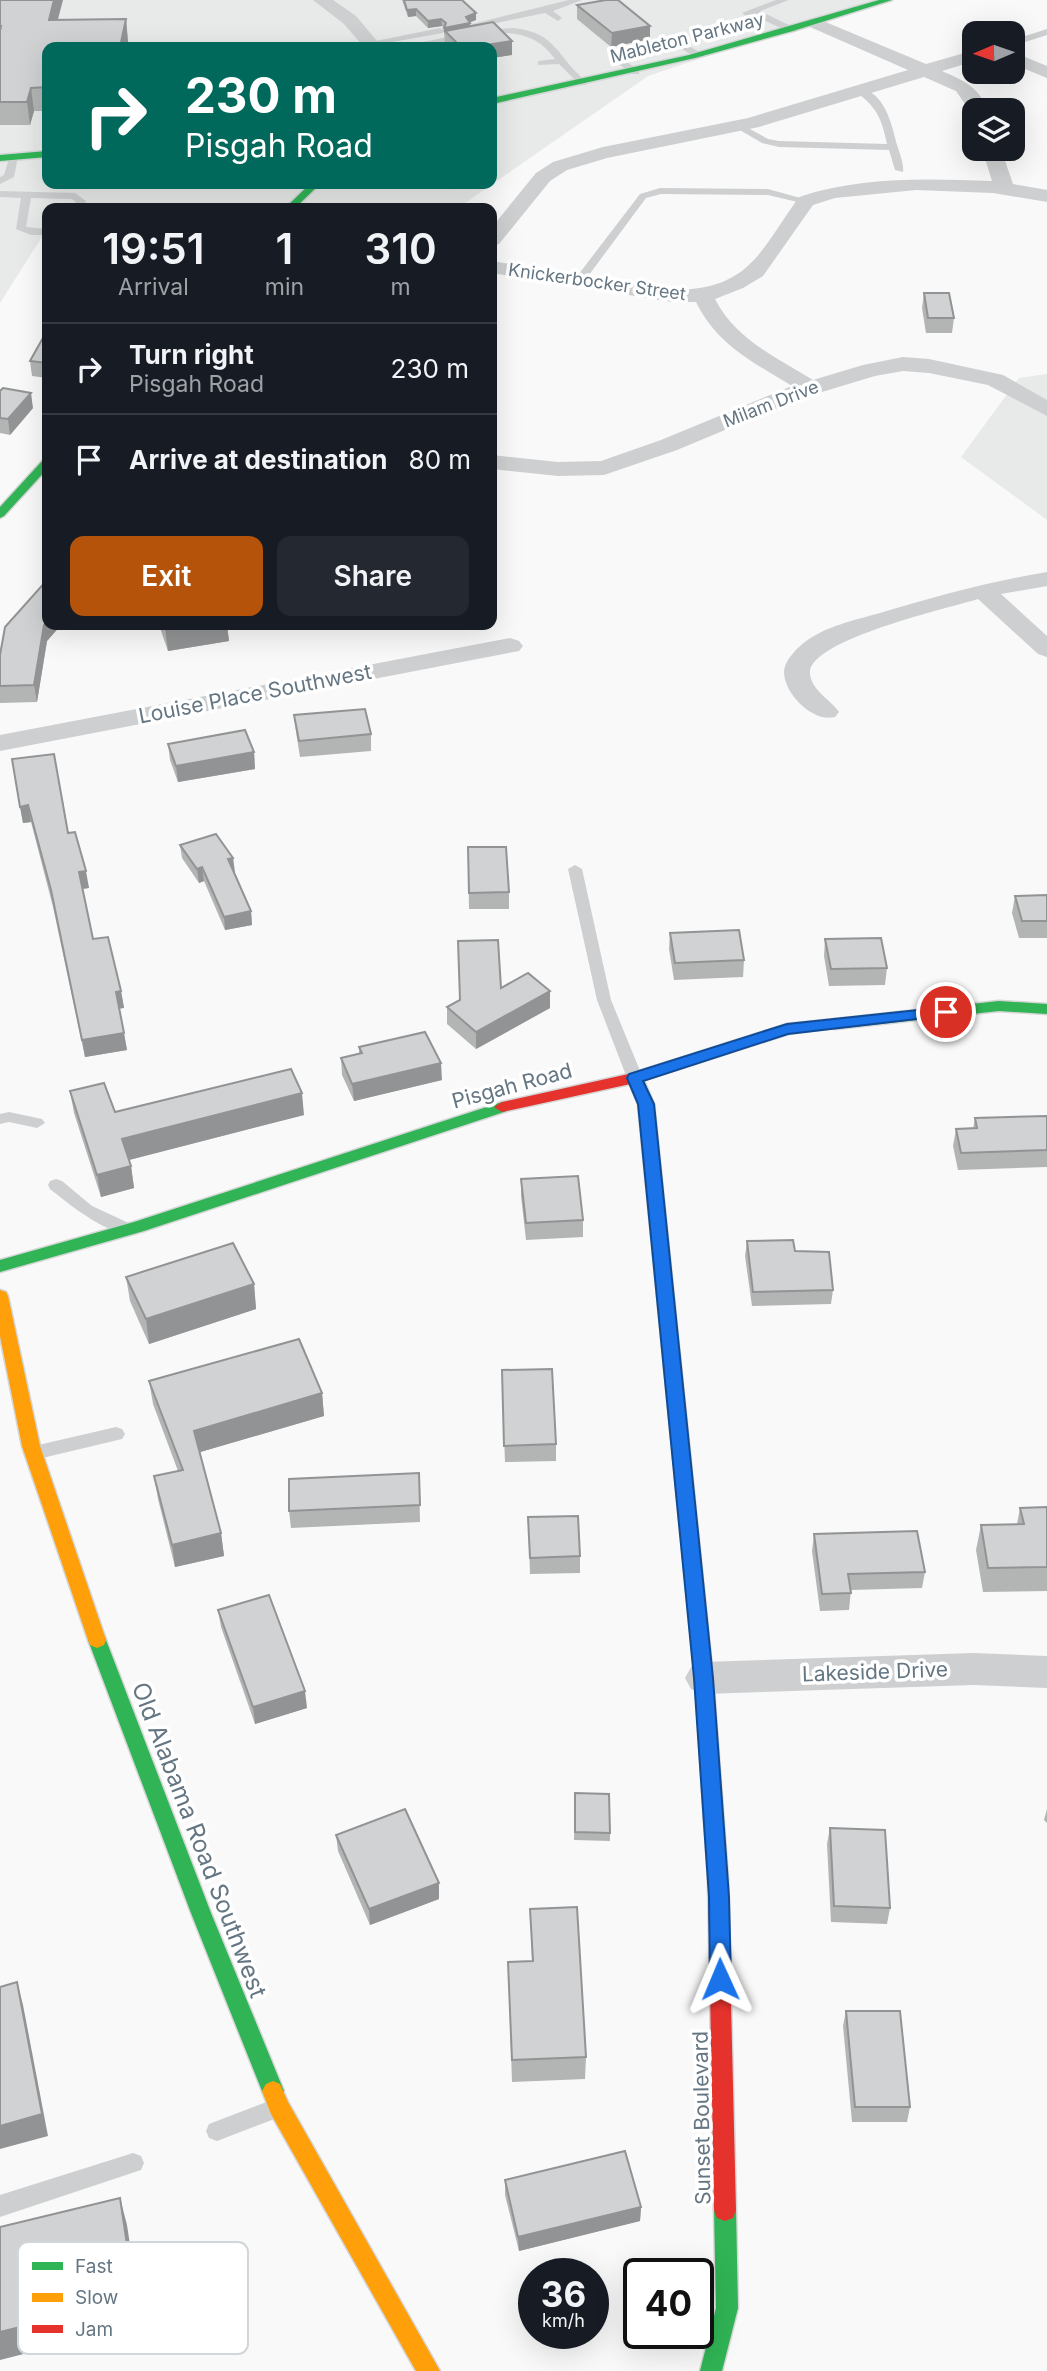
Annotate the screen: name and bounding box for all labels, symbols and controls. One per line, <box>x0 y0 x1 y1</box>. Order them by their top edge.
street label: Mableton Parkway <box>608 8 766 67</box>
north arrow <box>962 21 1026 84</box>
map controls <box>962 21 1025 161</box>
text: 230 m <box>185 66 337 125</box>
icon: right <box>70 70 161 161</box>
button: layers <box>962 98 1025 161</box>
text: Pisgah Road <box>185 126 373 165</box>
text: 19:51 <box>102 223 205 274</box>
text: 1 <box>276 223 293 274</box>
text: 310 <box>364 223 437 274</box>
street label: Knickerbocker Street <box>507 259 687 304</box>
text: Arrival <box>118 273 189 301</box>
text: min <box>265 273 304 301</box>
text: m <box>390 273 411 301</box>
text: Turn right <box>129 339 254 370</box>
icon: right <box>70 350 108 388</box>
text: 230 m <box>391 353 469 384</box>
text: Pisgah Road <box>129 370 264 398</box>
street label: Milam Drive <box>720 376 822 431</box>
icon: arrive <box>70 441 108 479</box>
text: Arrive at destination <box>129 444 388 475</box>
text: 80 m <box>409 444 471 475</box>
button: Exit <box>70 536 263 616</box>
button: Share <box>277 536 469 616</box>
street label: Louise Place Southwest <box>136 659 373 728</box>
pin <box>916 982 976 1042</box>
icon: arrive <box>927 993 965 1031</box>
street label: Pisgah Road <box>449 1057 575 1114</box>
street label: Lakeside Drive <box>801 1656 949 1687</box>
street label: Old Alabama Road Southwest <box>126 1678 273 2002</box>
position arrow <box>683 1942 757 2016</box>
street label: Sunset Boulevard <box>687 2031 716 2205</box>
legend <box>18 2242 248 2354</box>
text: Fast <box>75 2255 113 2278</box>
speed limit sign: 40 <box>623 2258 714 2349</box>
text: 36 <box>541 2273 586 2315</box>
text: Slow <box>75 2286 118 2309</box>
text: km/h <box>542 2310 585 2331</box>
text: Jam <box>75 2318 113 2341</box>

